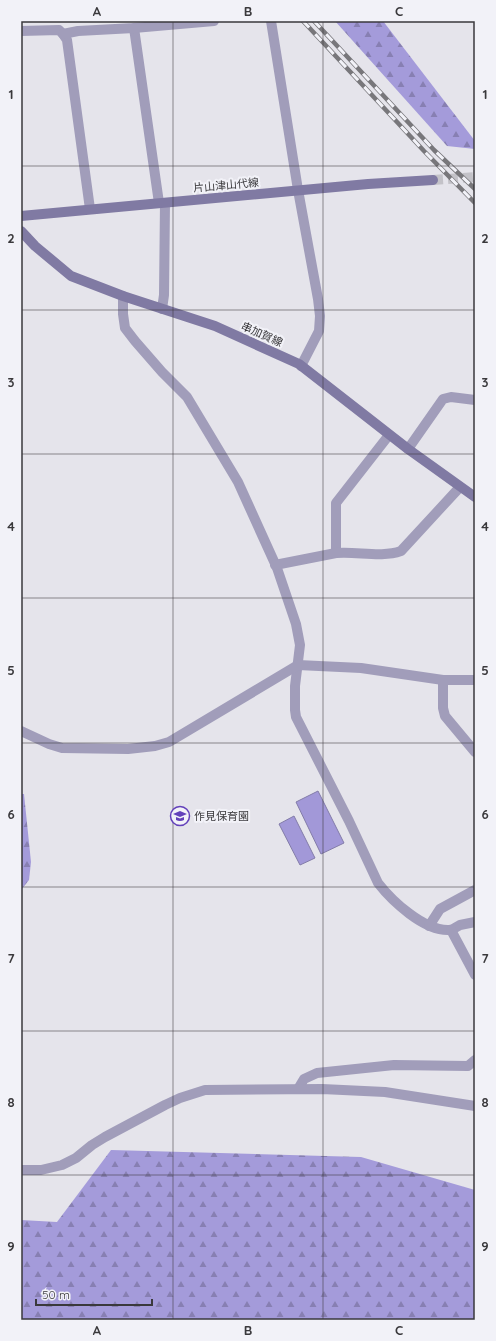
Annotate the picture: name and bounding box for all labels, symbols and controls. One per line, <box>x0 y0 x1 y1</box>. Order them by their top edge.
text: A <box>93 3 102 19</box>
text: B <box>244 3 252 19</box>
text: C <box>395 3 403 19</box>
text: 1 <box>8 86 14 102</box>
text: 1 <box>482 86 488 102</box>
street label: 片山津山代線 <box>193 175 259 195</box>
text: 2 <box>7 230 15 246</box>
text: 2 <box>481 230 489 246</box>
street label: 串加賀線 <box>239 319 285 349</box>
text: 3 <box>8 374 15 390</box>
text: 3 <box>482 374 489 390</box>
text: 4 <box>7 518 15 534</box>
text: 4 <box>481 518 489 534</box>
text: 5 <box>7 662 15 678</box>
text: 5 <box>481 662 489 678</box>
school or university icon: 作見保育園 <box>169 805 191 827</box>
text: 6 <box>7 806 15 822</box>
text: 6 <box>481 806 489 822</box>
place label: 作見保育園 <box>194 809 249 823</box>
text: 7 <box>7 950 15 966</box>
text: 7 <box>481 950 489 966</box>
text: 8 <box>7 1094 15 1110</box>
text: 8 <box>481 1094 489 1110</box>
text: 9 <box>7 1238 15 1254</box>
text: 9 <box>481 1238 489 1254</box>
scale bar <box>36 1281 152 1307</box>
text: 50 m <box>42 1287 70 1302</box>
text: A <box>93 1322 102 1338</box>
text: B <box>244 1322 252 1338</box>
text: C <box>395 1322 403 1338</box>

